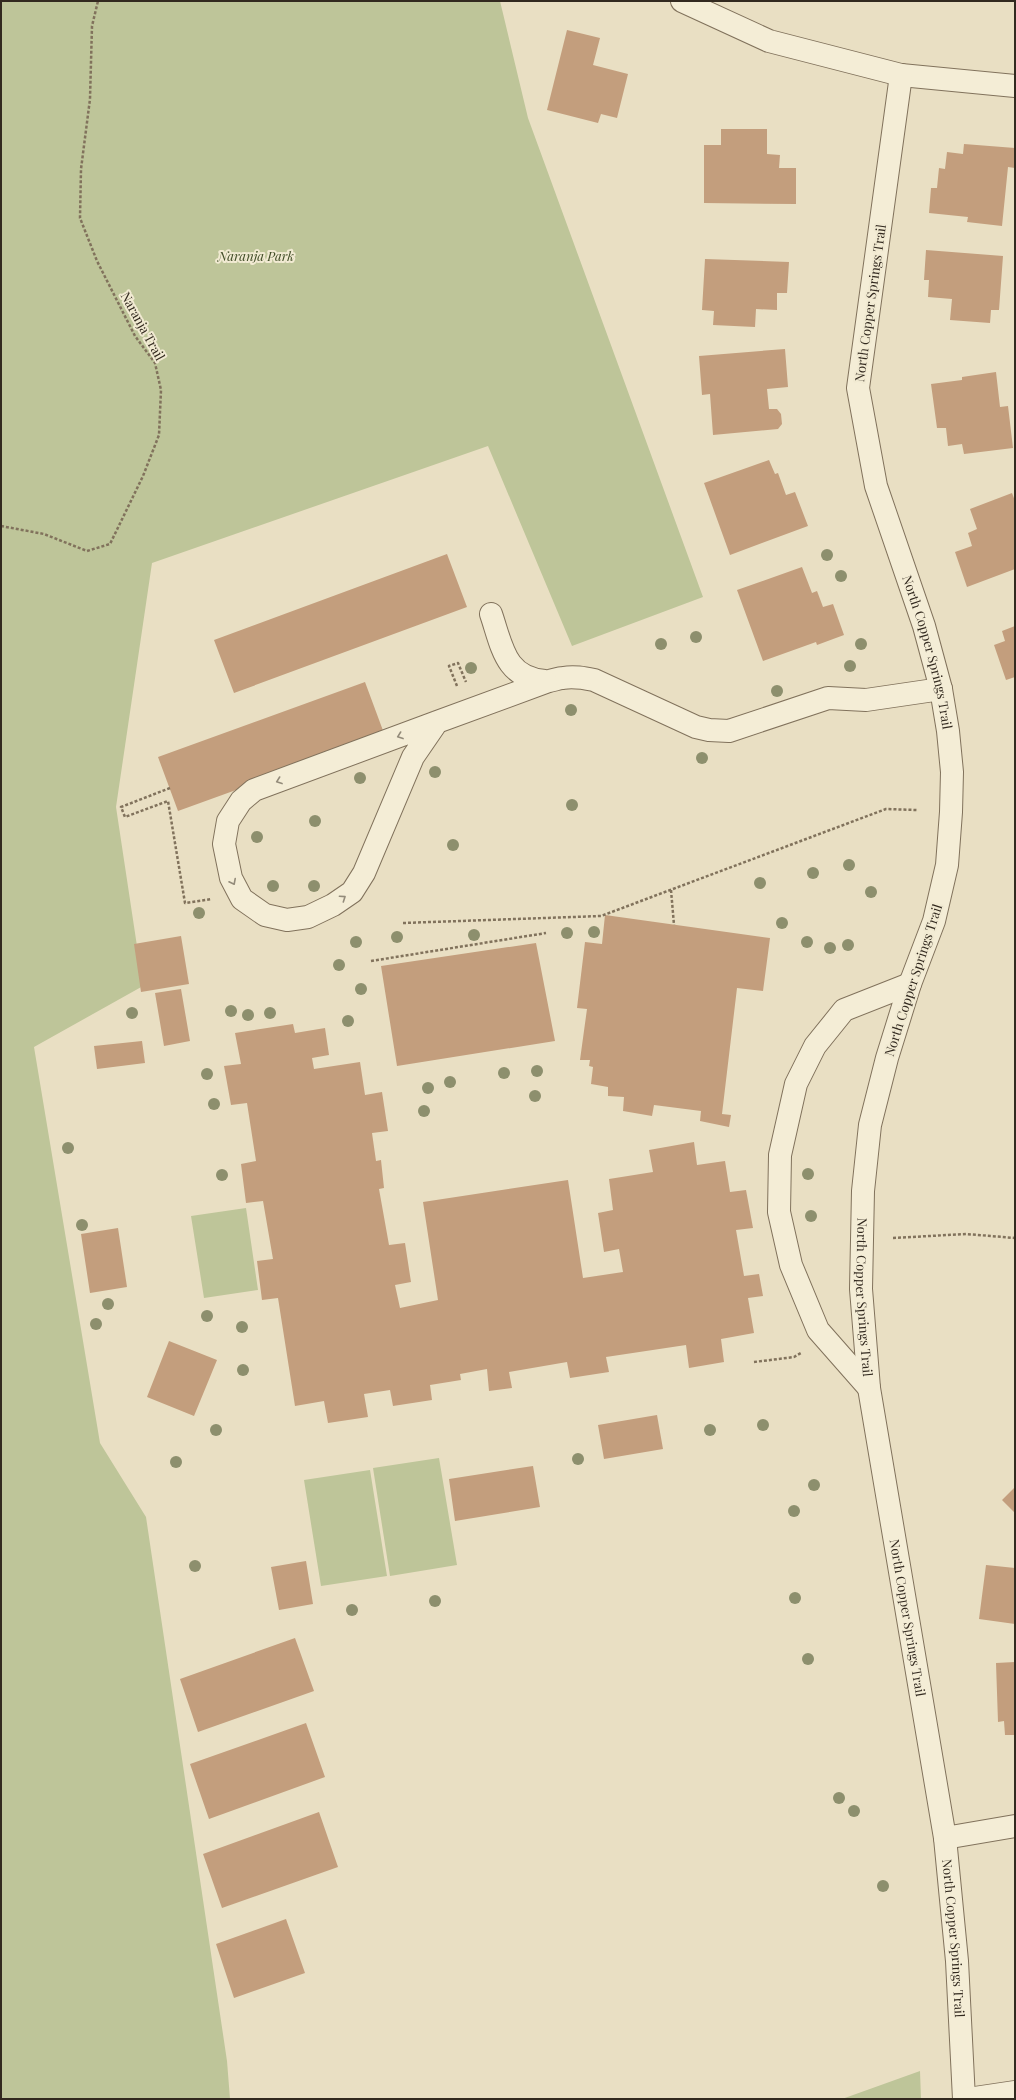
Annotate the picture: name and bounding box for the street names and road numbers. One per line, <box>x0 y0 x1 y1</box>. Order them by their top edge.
street label: North Copper Springs Trail <box>850 223 889 383</box>
street label: Naranja Trail <box>118 288 169 363</box>
street label: North Copper Springs Trail <box>899 573 957 731</box>
street label: North Copper Springs Trail <box>880 901 945 1058</box>
street label: North Copper Springs Trail <box>853 1218 877 1378</box>
street label: North Copper Springs Trail <box>887 1538 930 1698</box>
street label: North Copper Springs Trail <box>939 1858 969 2018</box>

